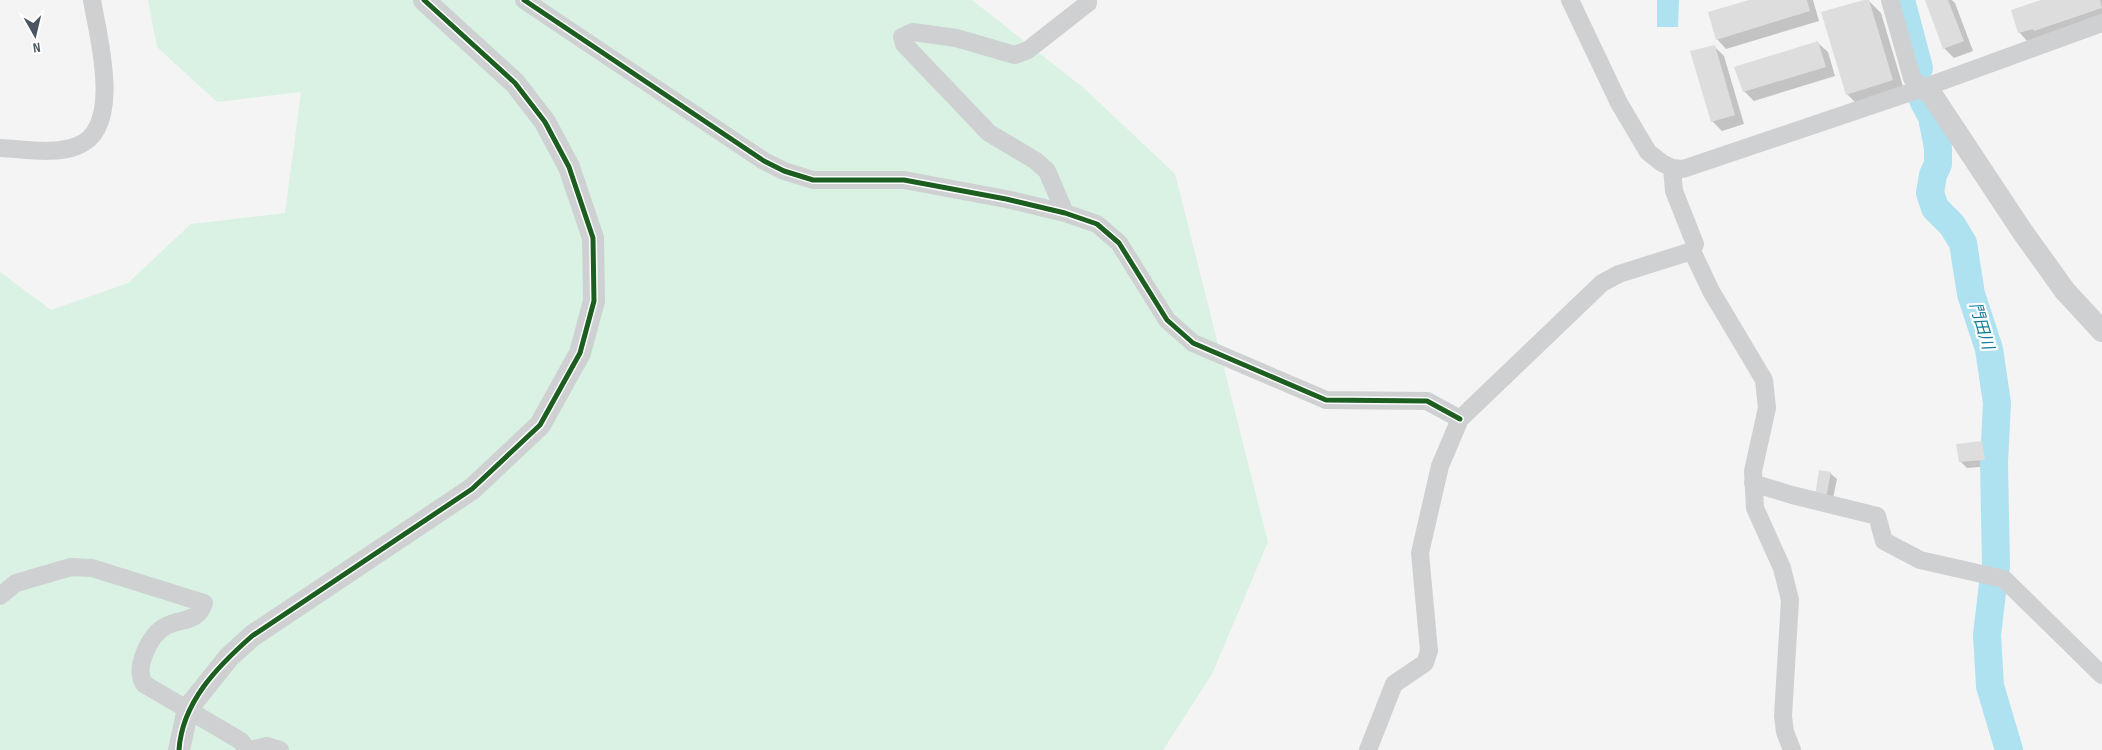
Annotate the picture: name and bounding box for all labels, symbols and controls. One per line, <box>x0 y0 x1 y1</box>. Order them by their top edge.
north arrow <box>10 10 60 60</box>
text: N <box>32 38 42 56</box>
water label: 門田川 <box>1965 300 1998 354</box>

